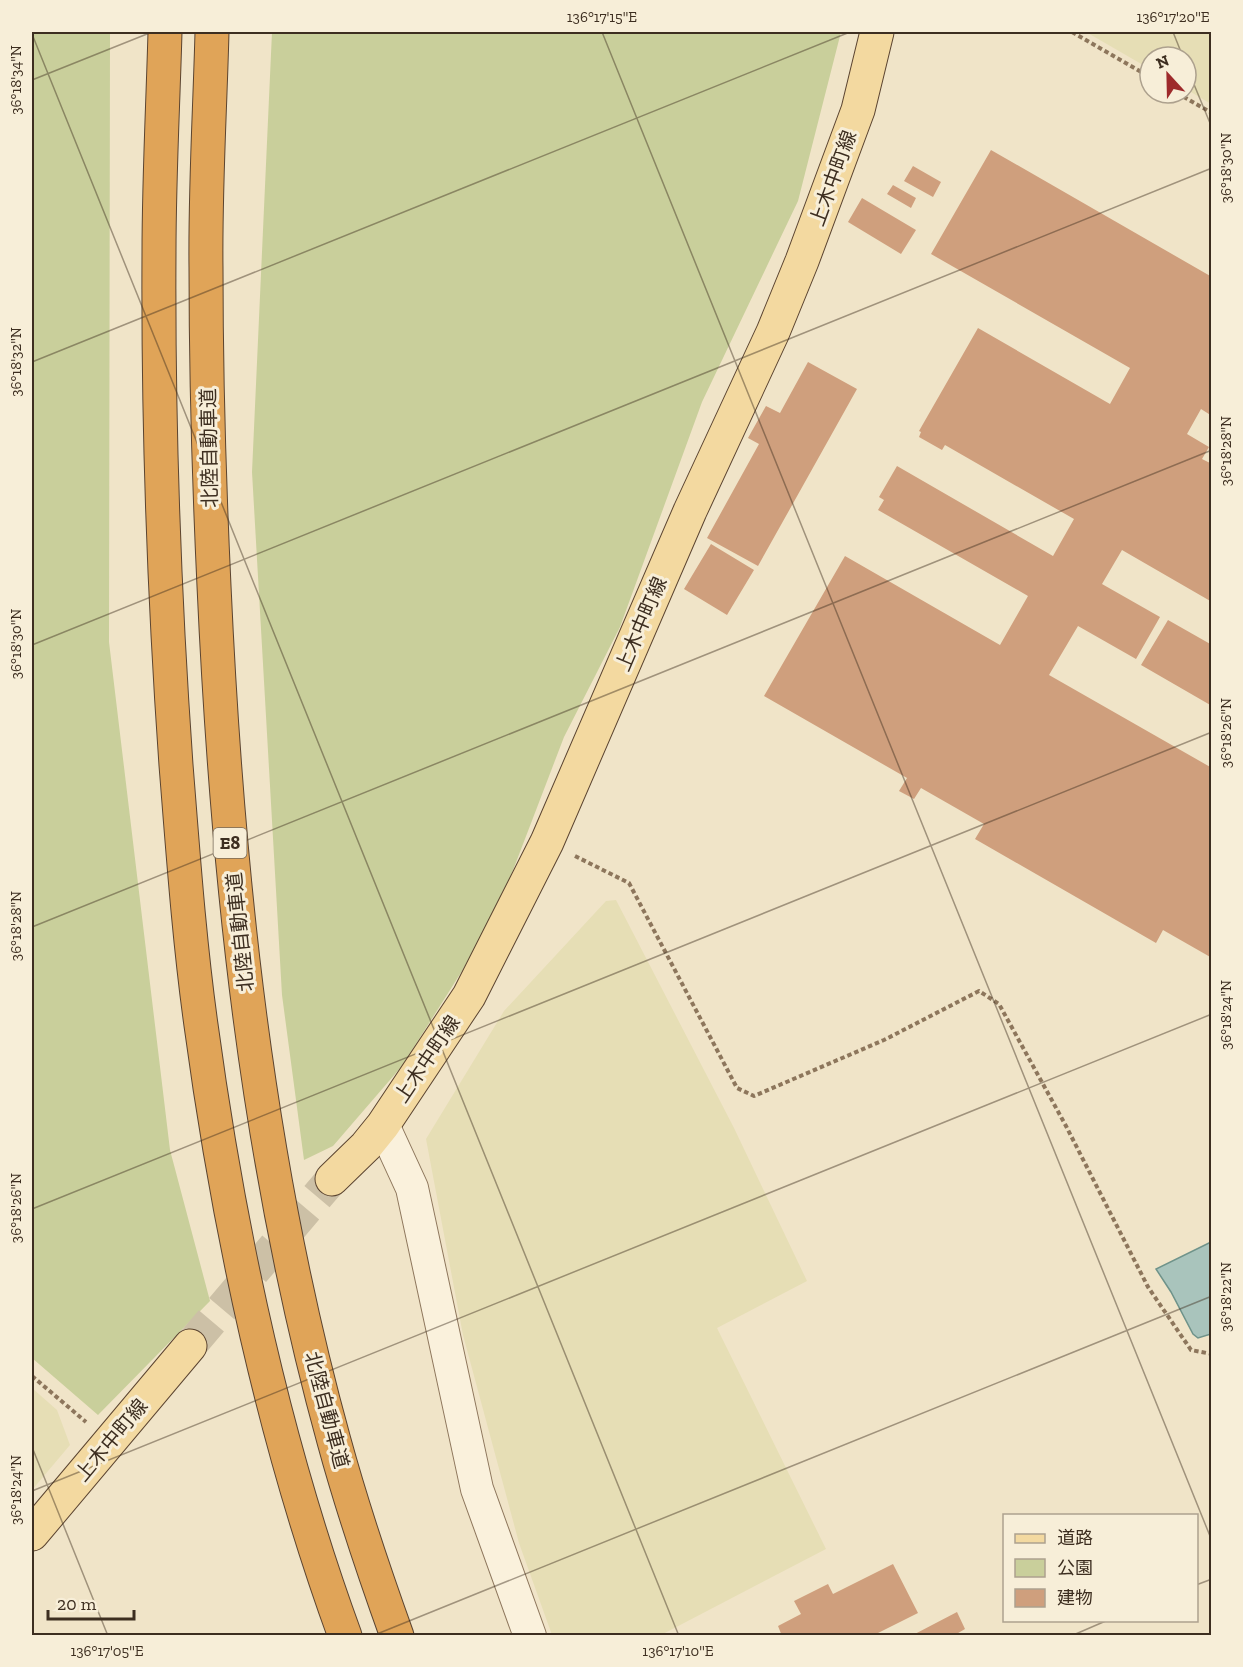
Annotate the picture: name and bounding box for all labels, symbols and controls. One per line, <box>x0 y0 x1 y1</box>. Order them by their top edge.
text: 136°17'15"E <box>567 8 637 26</box>
text: 136°17'20"E <box>1136 8 1210 26</box>
text: 36°18'34"N <box>7 45 25 115</box>
north arrow <box>1138 45 1198 105</box>
text: N <box>1153 50 1172 73</box>
street label: 上木中町線 <box>805 127 861 229</box>
text: 36°18'30"N <box>1217 133 1235 203</box>
text: 36°18'32"N <box>7 327 25 397</box>
street label: 北陸自動車道 <box>196 388 222 508</box>
text: 36°18'28"N <box>1217 416 1235 486</box>
street label: 上木中町線 <box>610 573 672 675</box>
text: 36°18'30"N <box>7 609 25 679</box>
text: 36°18'26"N <box>1217 698 1235 768</box>
road number: E8 <box>214 828 246 858</box>
street label: 北陸自動車道 <box>222 871 258 993</box>
text: 36°18'28"N <box>7 891 25 961</box>
text: 36°18'24"N <box>1217 980 1235 1050</box>
street label: 上木中町線 <box>389 1011 465 1107</box>
text: 36°18'26"N <box>7 1173 25 1243</box>
text: 36°18'22"N <box>1217 1262 1235 1332</box>
street label: 北陸自動車道 <box>300 1349 354 1471</box>
street label: 上木中町線 <box>70 1394 152 1486</box>
text: 36°18'24"N <box>7 1455 25 1525</box>
legend <box>1003 1514 1198 1622</box>
text: 道路 <box>1057 1527 1093 1549</box>
text: 公園 <box>1057 1557 1093 1579</box>
scale bar <box>48 1583 134 1621</box>
text: 建物 <box>1057 1587 1093 1609</box>
text: 20 m <box>57 1593 97 1615</box>
text: 136°17'05"E <box>70 1642 144 1660</box>
text: 136°17'10"E <box>642 1642 714 1660</box>

